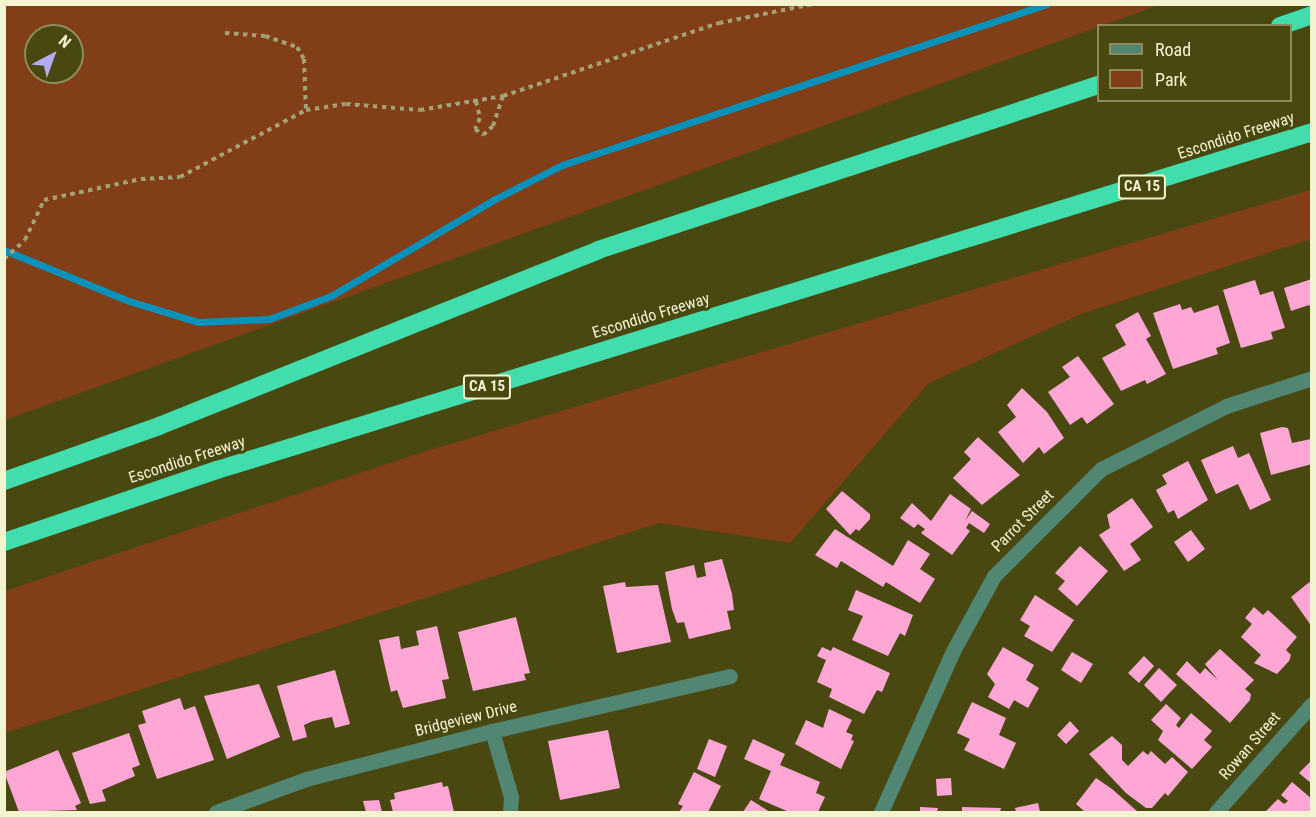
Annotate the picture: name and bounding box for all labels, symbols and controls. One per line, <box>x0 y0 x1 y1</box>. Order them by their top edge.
north arrow <box>24 24 84 84</box>
legend <box>1097 24 1292 102</box>
text: N <box>55 31 75 52</box>
text: Road <box>1155 39 1191 60</box>
text: Park <box>1155 69 1187 90</box>
street label: Escondido Freeway <box>1175 108 1297 164</box>
road number: CA 15 <box>1116 175 1168 199</box>
street label: Escondido Freeway <box>590 289 712 343</box>
road number: CA 15 <box>462 375 512 399</box>
street label: Escondido Freeway <box>126 432 248 488</box>
street label: Parrot Street <box>988 486 1058 556</box>
street label: Bridgeview Drive <box>413 697 519 741</box>
street label: Rowan Street <box>1215 708 1285 784</box>

